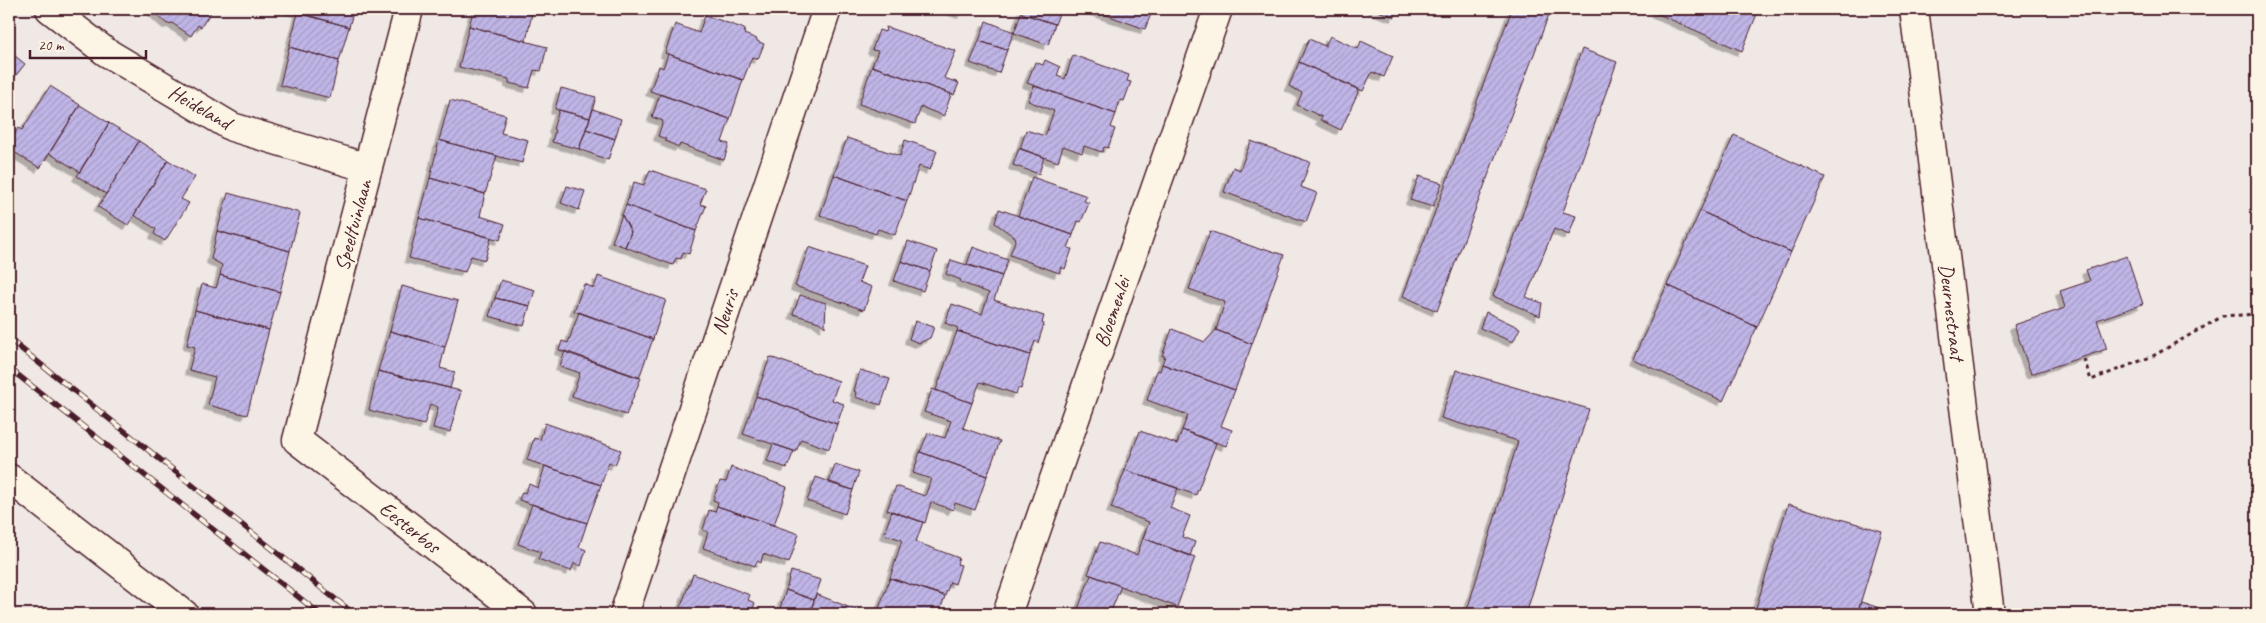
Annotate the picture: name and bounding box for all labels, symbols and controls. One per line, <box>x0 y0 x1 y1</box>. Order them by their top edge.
scale bar <box>30 28 146 60</box>
text: 20 m <box>38 36 65 55</box>
street label: Heideland <box>164 79 239 137</box>
street label: Speeltuinlaan <box>328 175 378 274</box>
street label: Deurnestraat <box>1933 262 1971 365</box>
street label: Bloemenlei <box>1088 271 1137 350</box>
street label: Neuris <box>706 284 745 338</box>
street label: Eesterbos <box>374 495 447 560</box>

